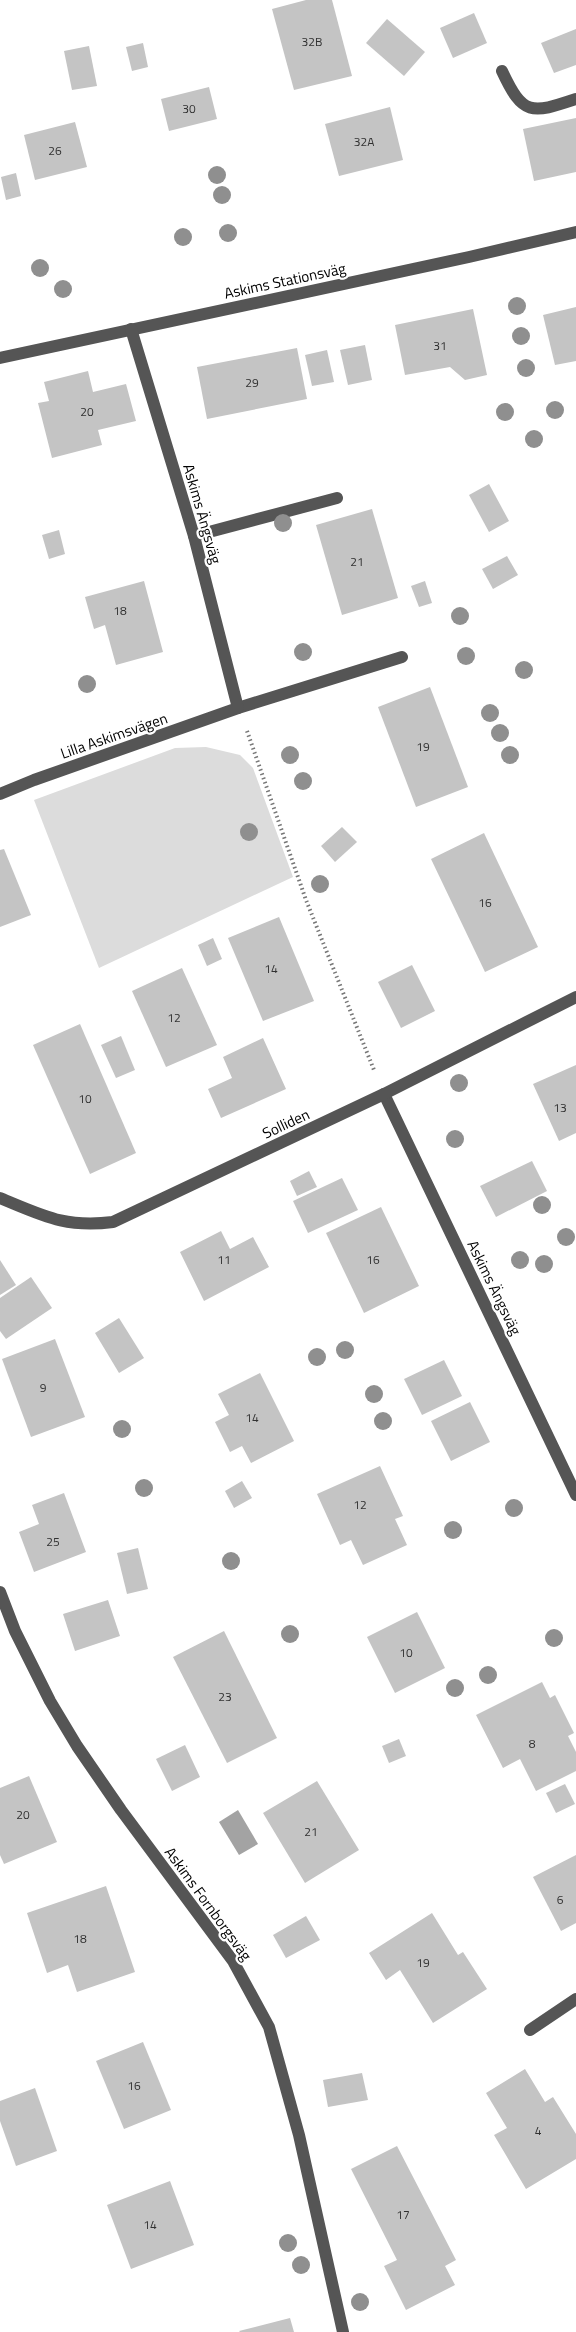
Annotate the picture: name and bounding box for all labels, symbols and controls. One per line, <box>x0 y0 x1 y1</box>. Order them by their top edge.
house number: 32B <box>302 32 322 51</box>
house number: 30 <box>182 99 196 118</box>
house number: 32A <box>354 132 374 151</box>
house number: 26 <box>48 141 62 160</box>
street label: Askims Stationsväg <box>222 256 348 305</box>
house number: 31 <box>433 336 447 355</box>
house number: 29 <box>245 373 259 392</box>
house number: 20 <box>80 402 94 421</box>
street label: Askims Ängsväg <box>177 461 228 567</box>
house number: 21 <box>350 552 364 571</box>
house number: 18 <box>113 601 127 620</box>
street label: Lilla Askimsvägen <box>57 706 171 765</box>
house number: 19 <box>416 737 430 756</box>
house number: 16 <box>478 893 492 912</box>
house number: 14 <box>264 959 278 978</box>
house number: 12 <box>167 1008 181 1027</box>
house number: 10 <box>78 1089 92 1108</box>
house number: 13 <box>553 1098 567 1117</box>
street label: Solliden <box>258 1103 313 1145</box>
street label: Askims Ängsväg <box>462 1236 528 1339</box>
house number: 11 <box>217 1250 231 1269</box>
house number: 16 <box>366 1250 380 1269</box>
house number: 9 <box>40 1378 47 1397</box>
house number: 14 <box>245 1408 259 1427</box>
house number: 12 <box>353 1495 367 1514</box>
house number: 25 <box>46 1532 60 1551</box>
house number: 10 <box>399 1643 413 1662</box>
house number: 23 <box>218 1687 232 1706</box>
house number: 8 <box>529 1734 536 1753</box>
house number: 20 <box>16 1805 30 1824</box>
house number: 21 <box>304 1822 318 1841</box>
street label: Askims Fornborgsväg <box>159 1842 258 1966</box>
house number: 6 <box>557 1890 564 1909</box>
house number: 18 <box>73 1929 87 1948</box>
house number: 19 <box>416 1953 430 1972</box>
house number: 16 <box>127 2076 141 2095</box>
house number: 4 <box>535 2121 542 2140</box>
house number: 17 <box>396 2205 410 2224</box>
house number: 14 <box>143 2215 157 2234</box>

